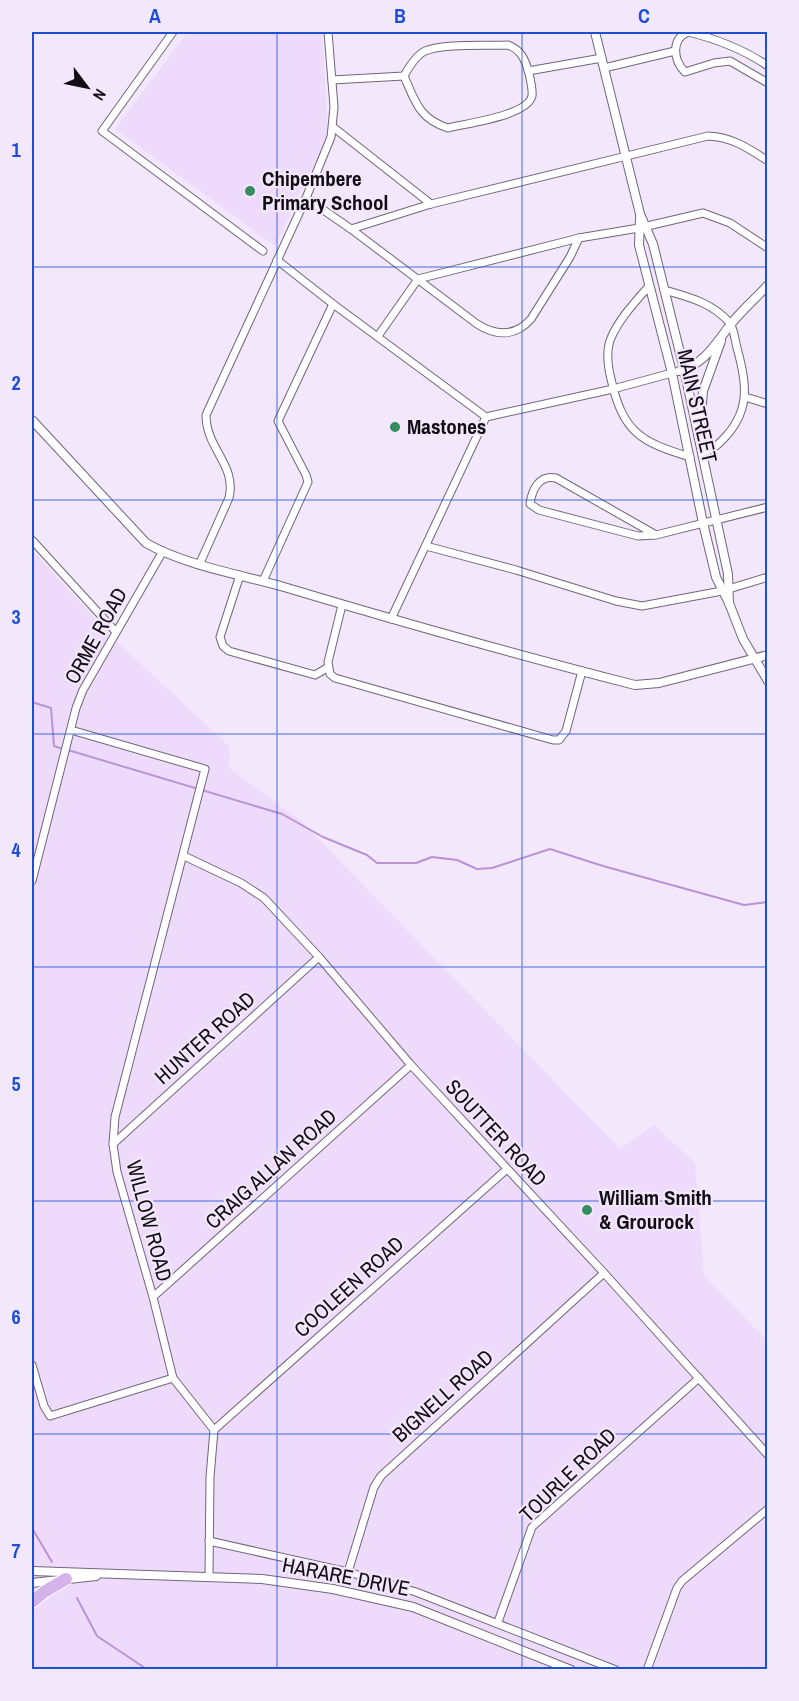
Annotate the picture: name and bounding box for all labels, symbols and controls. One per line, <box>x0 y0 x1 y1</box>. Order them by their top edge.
text: A <box>149 2 161 29</box>
text: B <box>394 2 406 29</box>
text: C <box>638 2 650 29</box>
north arrow <box>57 57 117 117</box>
text: N <box>88 85 112 105</box>
text: 1 <box>11 136 21 163</box>
place label: Chipembere Primary School <box>262 164 388 217</box>
marker: Chipembere Primary School <box>243 184 257 198</box>
street label: MAIN STREET <box>670 346 725 466</box>
text: 2 <box>11 369 21 396</box>
place label: Mastones <box>407 412 486 441</box>
marker: Mastones <box>388 420 402 434</box>
street label: ORME ROAD <box>57 582 134 689</box>
text: 3 <box>11 603 21 630</box>
text: 4 <box>11 836 21 863</box>
street label: HUNTER ROAD <box>148 985 261 1091</box>
text: 5 <box>11 1070 21 1097</box>
street label: SOUTTER ROAD <box>439 1073 554 1193</box>
street label: CRAIG ALLAN ROAD <box>199 1102 343 1235</box>
street label: WILLOW ROAD <box>119 1157 180 1285</box>
place label: William Smith & Grourock <box>599 1183 712 1236</box>
marker: William Smith & Grourock <box>580 1203 594 1217</box>
street label: COOLEEN ROAD <box>287 1229 410 1344</box>
text: 6 <box>11 1303 21 1330</box>
street label: BIGNELL ROAD <box>386 1342 499 1449</box>
street label: TOURLE ROAD <box>513 1421 622 1528</box>
text: 7 <box>11 1537 21 1564</box>
street label: HARARE DRIVE <box>280 1550 412 1603</box>

